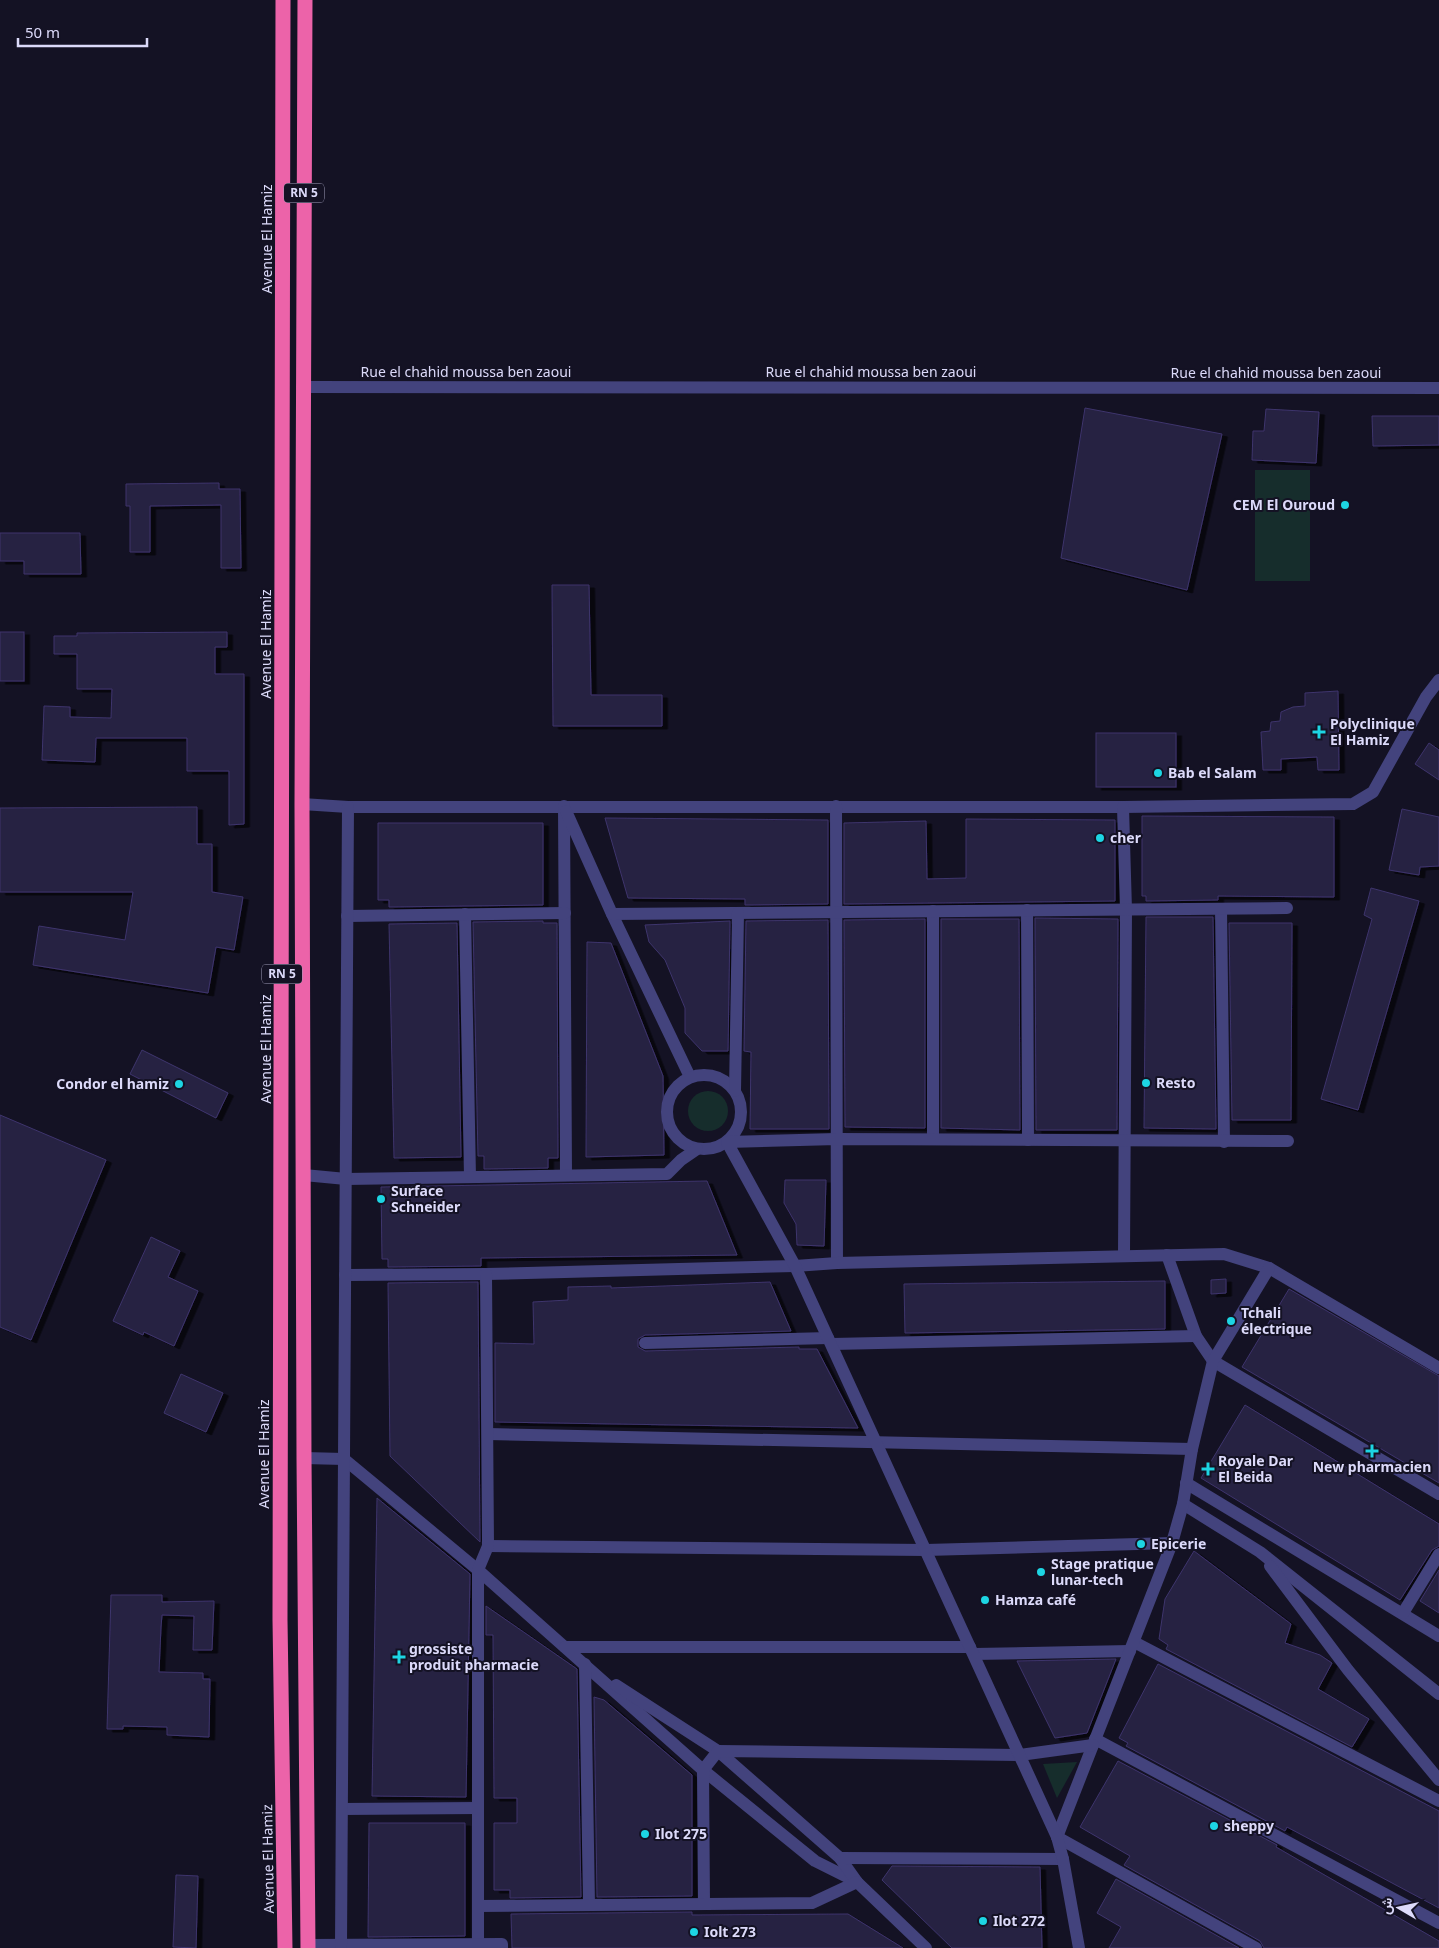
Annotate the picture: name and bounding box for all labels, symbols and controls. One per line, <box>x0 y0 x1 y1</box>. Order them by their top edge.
scale bar <box>18 15 146 47</box>
text: 50 m <box>25 22 60 42</box>
street label: Avenue El Hamiz <box>257 184 276 294</box>
road number: RN 5 <box>284 184 324 202</box>
street label: Rue el chahid moussa ben zaoui <box>361 362 571 381</box>
street label: Rue el chahid moussa ben zaoui <box>766 362 976 381</box>
street label: Rue el chahid moussa ben zaoui <box>1171 363 1381 382</box>
place label: CEM El Ouroud <box>1233 495 1335 514</box>
marker: CEM El Ouroud <box>1339 499 1351 511</box>
street label: Avenue El Hamiz <box>256 589 275 699</box>
place label: Polyclinique El Hamiz <box>1330 714 1415 749</box>
marker: Polyclinique El Hamiz <box>1312 725 1326 739</box>
place label: Bab el Salam <box>1168 763 1257 782</box>
marker: Bab el Salam <box>1152 767 1164 779</box>
place label: cher <box>1110 828 1142 847</box>
marker: cher <box>1094 832 1106 844</box>
road number: RN 5 <box>262 964 302 984</box>
street label: Avenue El Hamiz <box>256 994 275 1104</box>
place label: Resto <box>1156 1073 1196 1092</box>
place label: Condor el hamiz <box>56 1074 169 1093</box>
marker: Resto <box>1140 1077 1152 1089</box>
marker: Condor el hamiz <box>173 1078 185 1090</box>
place label: Surface Schneider <box>391 1181 461 1216</box>
marker: Surface Schneider <box>375 1193 387 1205</box>
place label: Tchali électrique <box>1241 1303 1312 1338</box>
marker: Tchali électrique <box>1225 1315 1237 1327</box>
street label: Avenue El Hamiz <box>254 1399 273 1509</box>
marker: New pharmacien <box>1366 1445 1378 1457</box>
place label: Royale Dar El Beida <box>1218 1451 1294 1486</box>
place label: New pharmacien <box>1313 1457 1431 1476</box>
marker: Royale Dar El Beida <box>1202 1463 1214 1475</box>
place label: Epicerie <box>1151 1534 1206 1553</box>
marker: Epicerie <box>1135 1538 1147 1550</box>
place label: Stage pratique lunar-tech <box>1051 1554 1154 1589</box>
marker: Stage pratique lunar-tech <box>1035 1566 1047 1578</box>
place label: Hamza café <box>995 1590 1076 1609</box>
marker: Hamza café <box>979 1594 991 1606</box>
place label: grossiste produit pharmacie <box>409 1639 539 1674</box>
marker: grossiste produit pharmacie <box>393 1651 405 1663</box>
street label: Avenue El Hamiz <box>257 1804 278 1914</box>
place label: sheppy <box>1224 1816 1274 1835</box>
marker: sheppy <box>1208 1820 1220 1832</box>
place label: Ilot 275 <box>655 1824 707 1843</box>
marker: Ilot 275 <box>639 1828 651 1840</box>
north arrow <box>1374 1883 1424 1933</box>
text: ش <box>1375 1896 1396 1916</box>
place label: Ilot 272 <box>993 1911 1045 1930</box>
marker: Ilot 272 <box>977 1915 989 1927</box>
place label: Iolt 273 <box>704 1922 756 1941</box>
marker: Iolt 273 <box>688 1926 700 1938</box>

